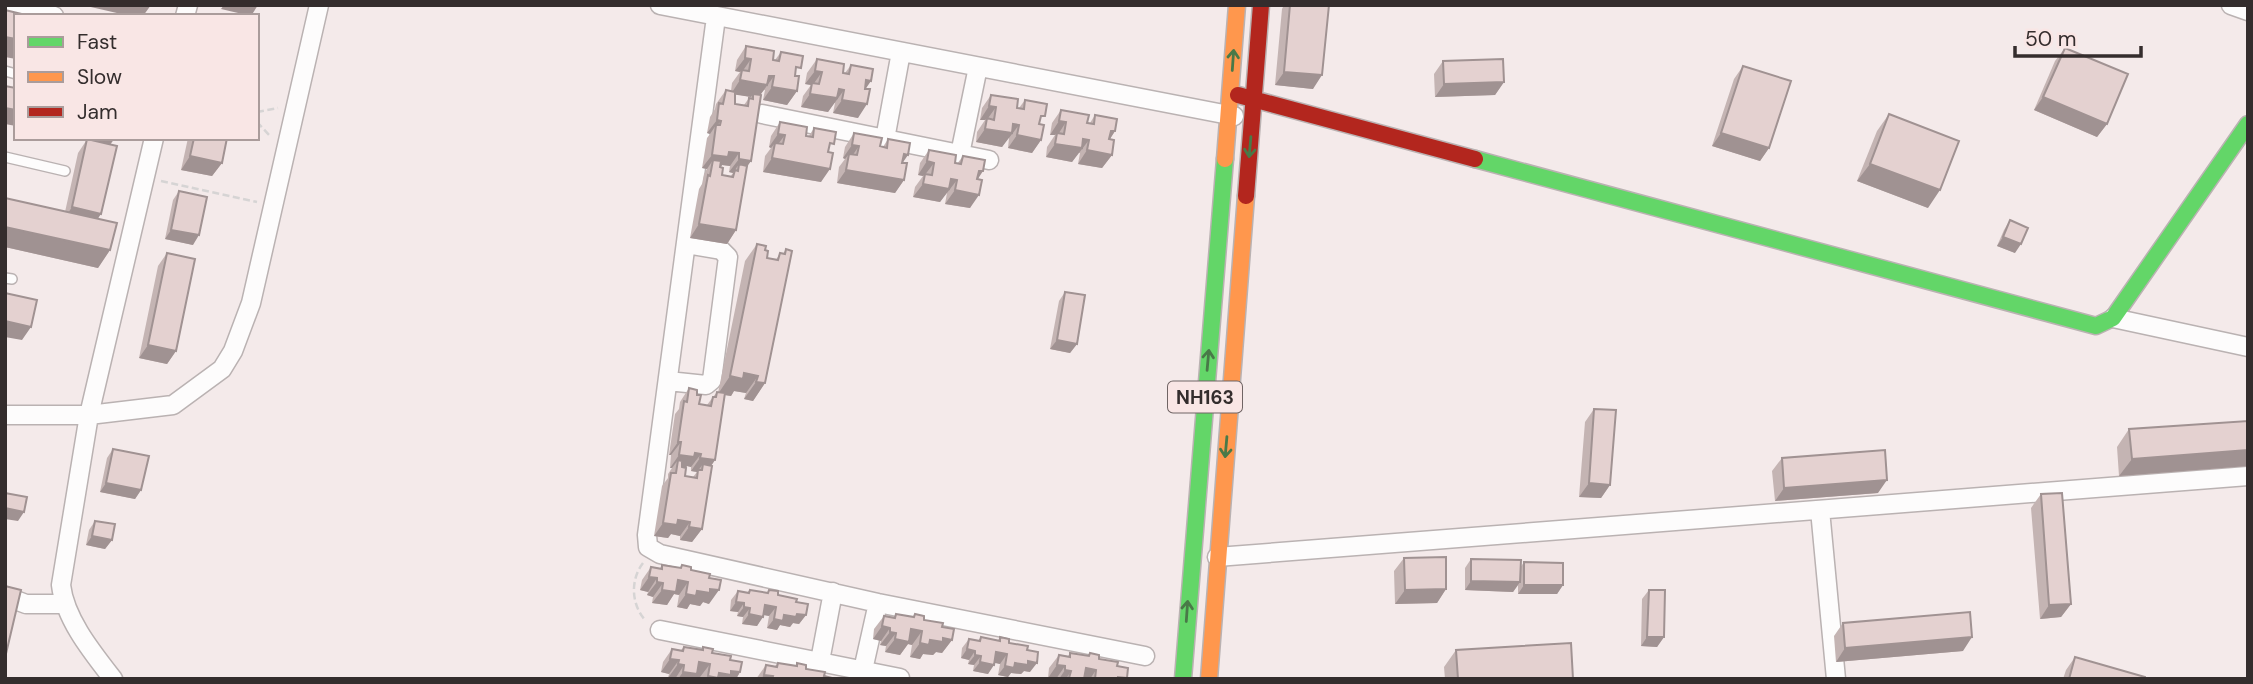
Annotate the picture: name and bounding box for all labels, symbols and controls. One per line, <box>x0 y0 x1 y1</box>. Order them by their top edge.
legend <box>14 14 259 140</box>
scale bar <box>2015 14 2141 58</box>
text: 50 m <box>2025 25 2076 53</box>
text: Fast <box>77 28 117 56</box>
one-way arrow <box>1227 50 1240 72</box>
text: Slow <box>77 63 122 91</box>
text: Jam <box>77 98 118 126</box>
one-way arrow <box>1243 135 1256 157</box>
one-way arrow <box>1202 349 1215 371</box>
road number: NH163 <box>1168 382 1242 412</box>
one-way arrow <box>1219 435 1232 457</box>
one-way arrow <box>1181 600 1194 622</box>

